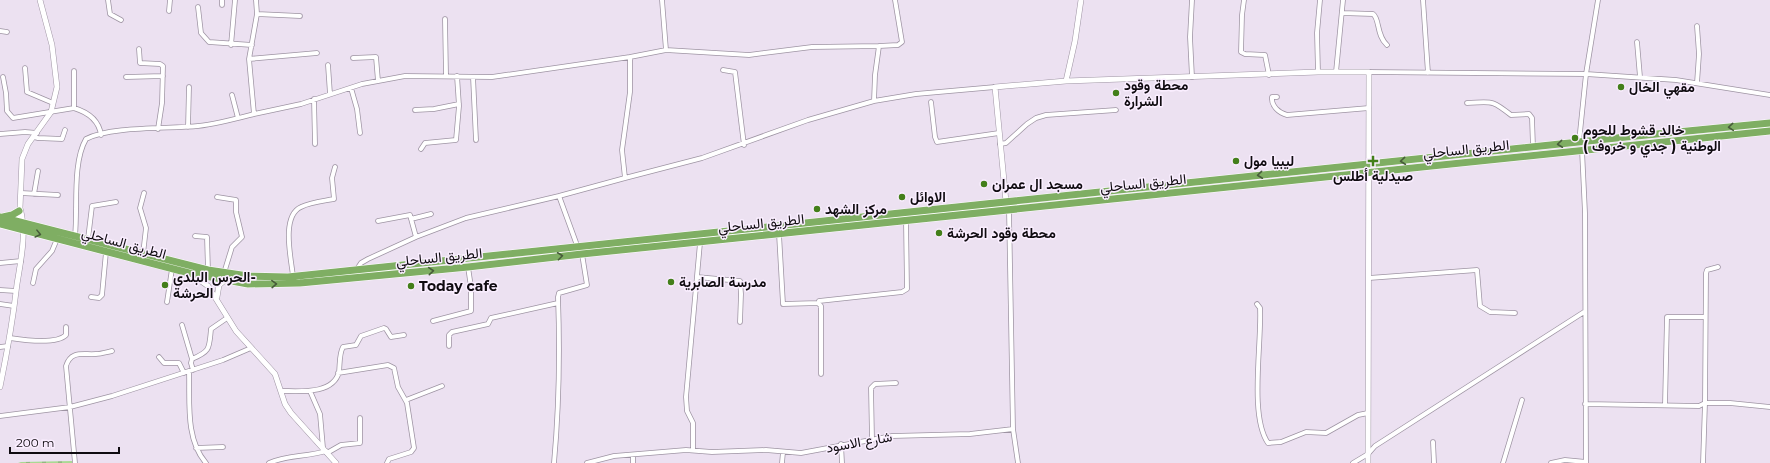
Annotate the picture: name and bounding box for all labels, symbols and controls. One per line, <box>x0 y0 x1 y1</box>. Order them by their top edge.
place label: محطة وقود الشرارة <box>1124 76 1189 110</box>
place label: مقهي الخال <box>1629 78 1695 99</box>
marker: مقهي الخال <box>1616 82 1626 92</box>
marker: محطة وقود الشرارة <box>1111 88 1121 98</box>
place label: خالد قشوط للحوم الوطنية ( جدي و خروف ) <box>1583 121 1721 158</box>
one-way arrow <box>1728 122 1734 131</box>
marker: خالد قشوط للحوم الوطنية ( جدي و خروف ) <box>1570 133 1580 143</box>
street label: الطريق الساحلي <box>1422 136 1510 165</box>
one-way arrow <box>1557 139 1563 148</box>
place label: ليبيا مول <box>1244 152 1294 170</box>
marker: ليبيا مول <box>1231 156 1241 166</box>
marker: صيدلية أطلس <box>1368 156 1378 166</box>
one-way arrow <box>1400 156 1406 165</box>
place label: صيدلية أطلس <box>1333 167 1413 185</box>
street label: الطريق الساحلي <box>1099 170 1187 199</box>
one-way arrow <box>1257 171 1263 180</box>
place label: مسجد ال عمران <box>992 175 1083 193</box>
marker: مسجد ال عمران <box>979 179 989 189</box>
place label: الاوائل <box>910 188 946 206</box>
marker: الاوائل <box>897 192 907 202</box>
place label: مركز الشهد <box>825 200 887 218</box>
marker: مركز الشهد <box>812 204 822 214</box>
street label: الطريق الساحلي <box>717 210 805 239</box>
street label: الطريق الساحلي <box>79 223 168 266</box>
place label: محطة وقود الحرشة <box>947 224 1056 242</box>
marker: محطة وقود الحرشة <box>934 228 944 238</box>
one-way arrow <box>35 229 41 237</box>
street label: الطريق الساحلي <box>395 244 483 273</box>
one-way arrow <box>557 252 563 261</box>
one-way arrow <box>428 266 434 275</box>
place label: الحرس البلدي- الحرشة <box>173 268 256 302</box>
place label: مدرسة الصابرية <box>679 273 767 291</box>
place label: Today cafe <box>419 277 498 295</box>
marker: مدرسة الصابرية <box>666 277 676 287</box>
marker: الحرس البلدي- الحرشة <box>160 280 170 290</box>
one-way arrow <box>271 280 277 288</box>
marker: Today cafe <box>406 281 416 291</box>
street label: شارع الاسود <box>824 427 894 459</box>
scale bar <box>10 429 119 455</box>
text: 200 m <box>16 435 55 450</box>

